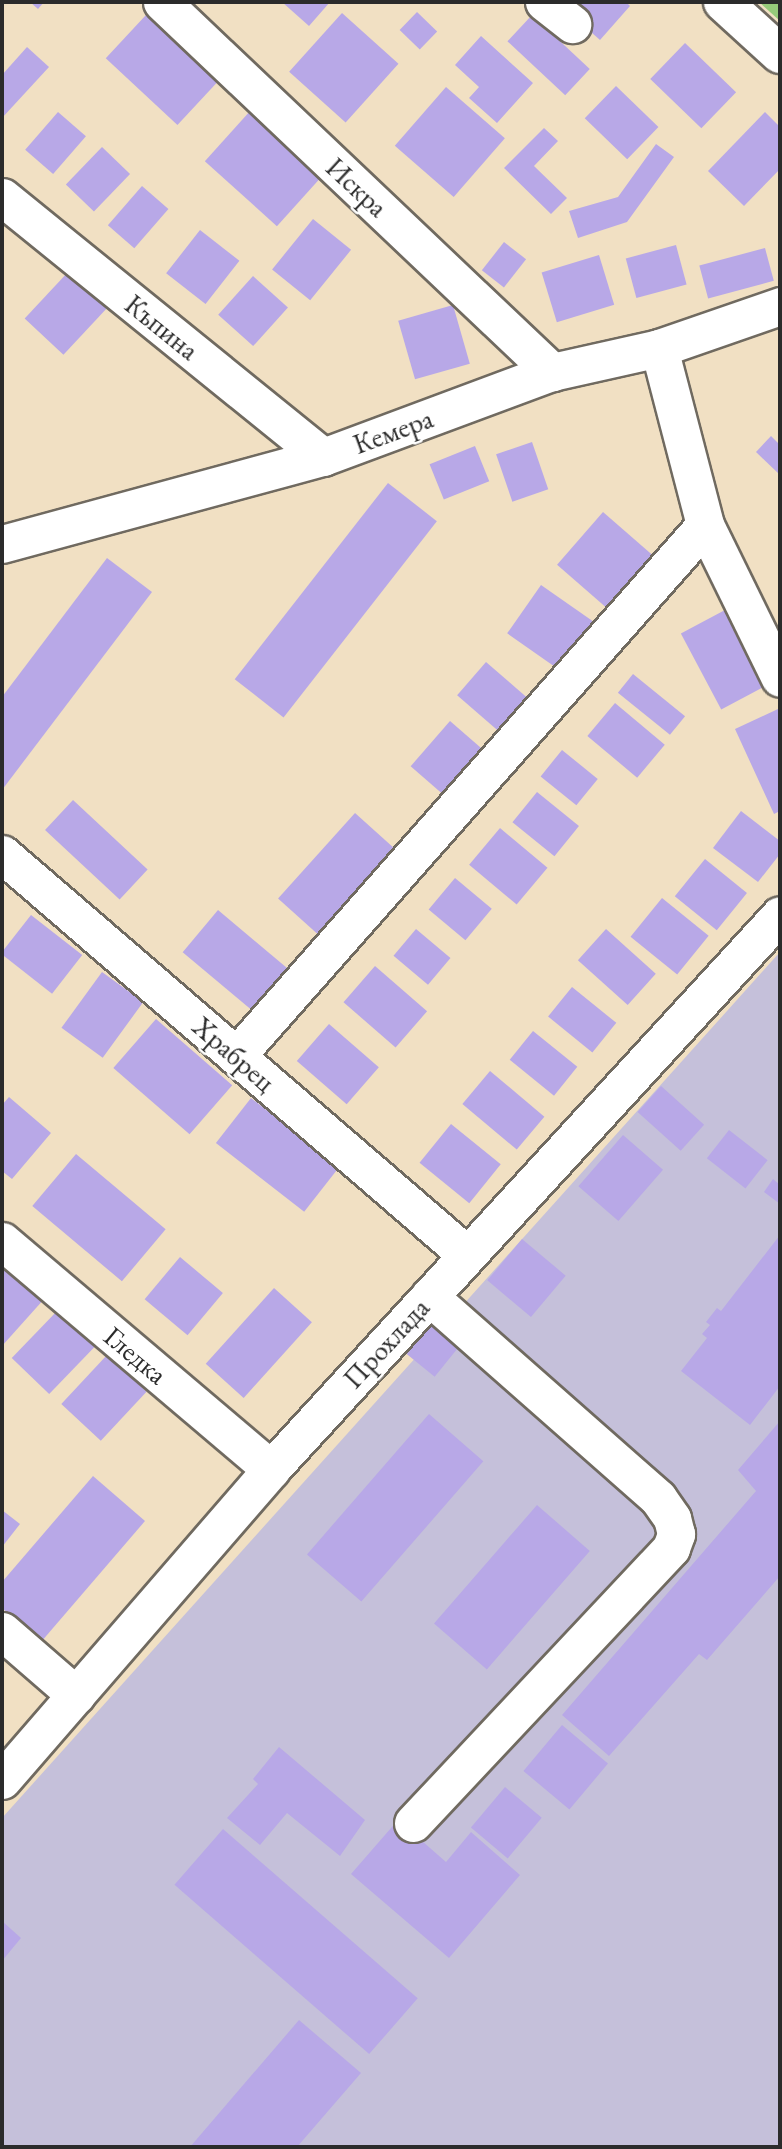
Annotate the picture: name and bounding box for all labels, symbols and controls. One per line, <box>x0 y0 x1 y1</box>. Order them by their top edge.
street label: Искра <box>319 150 395 224</box>
street label: Къпина <box>118 287 206 367</box>
street label: Кемера <box>349 401 437 461</box>
street label: Храбрец <box>186 1009 282 1099</box>
street label: Прохлада <box>336 1291 436 1395</box>
street label: Гледка <box>98 1319 174 1391</box>

